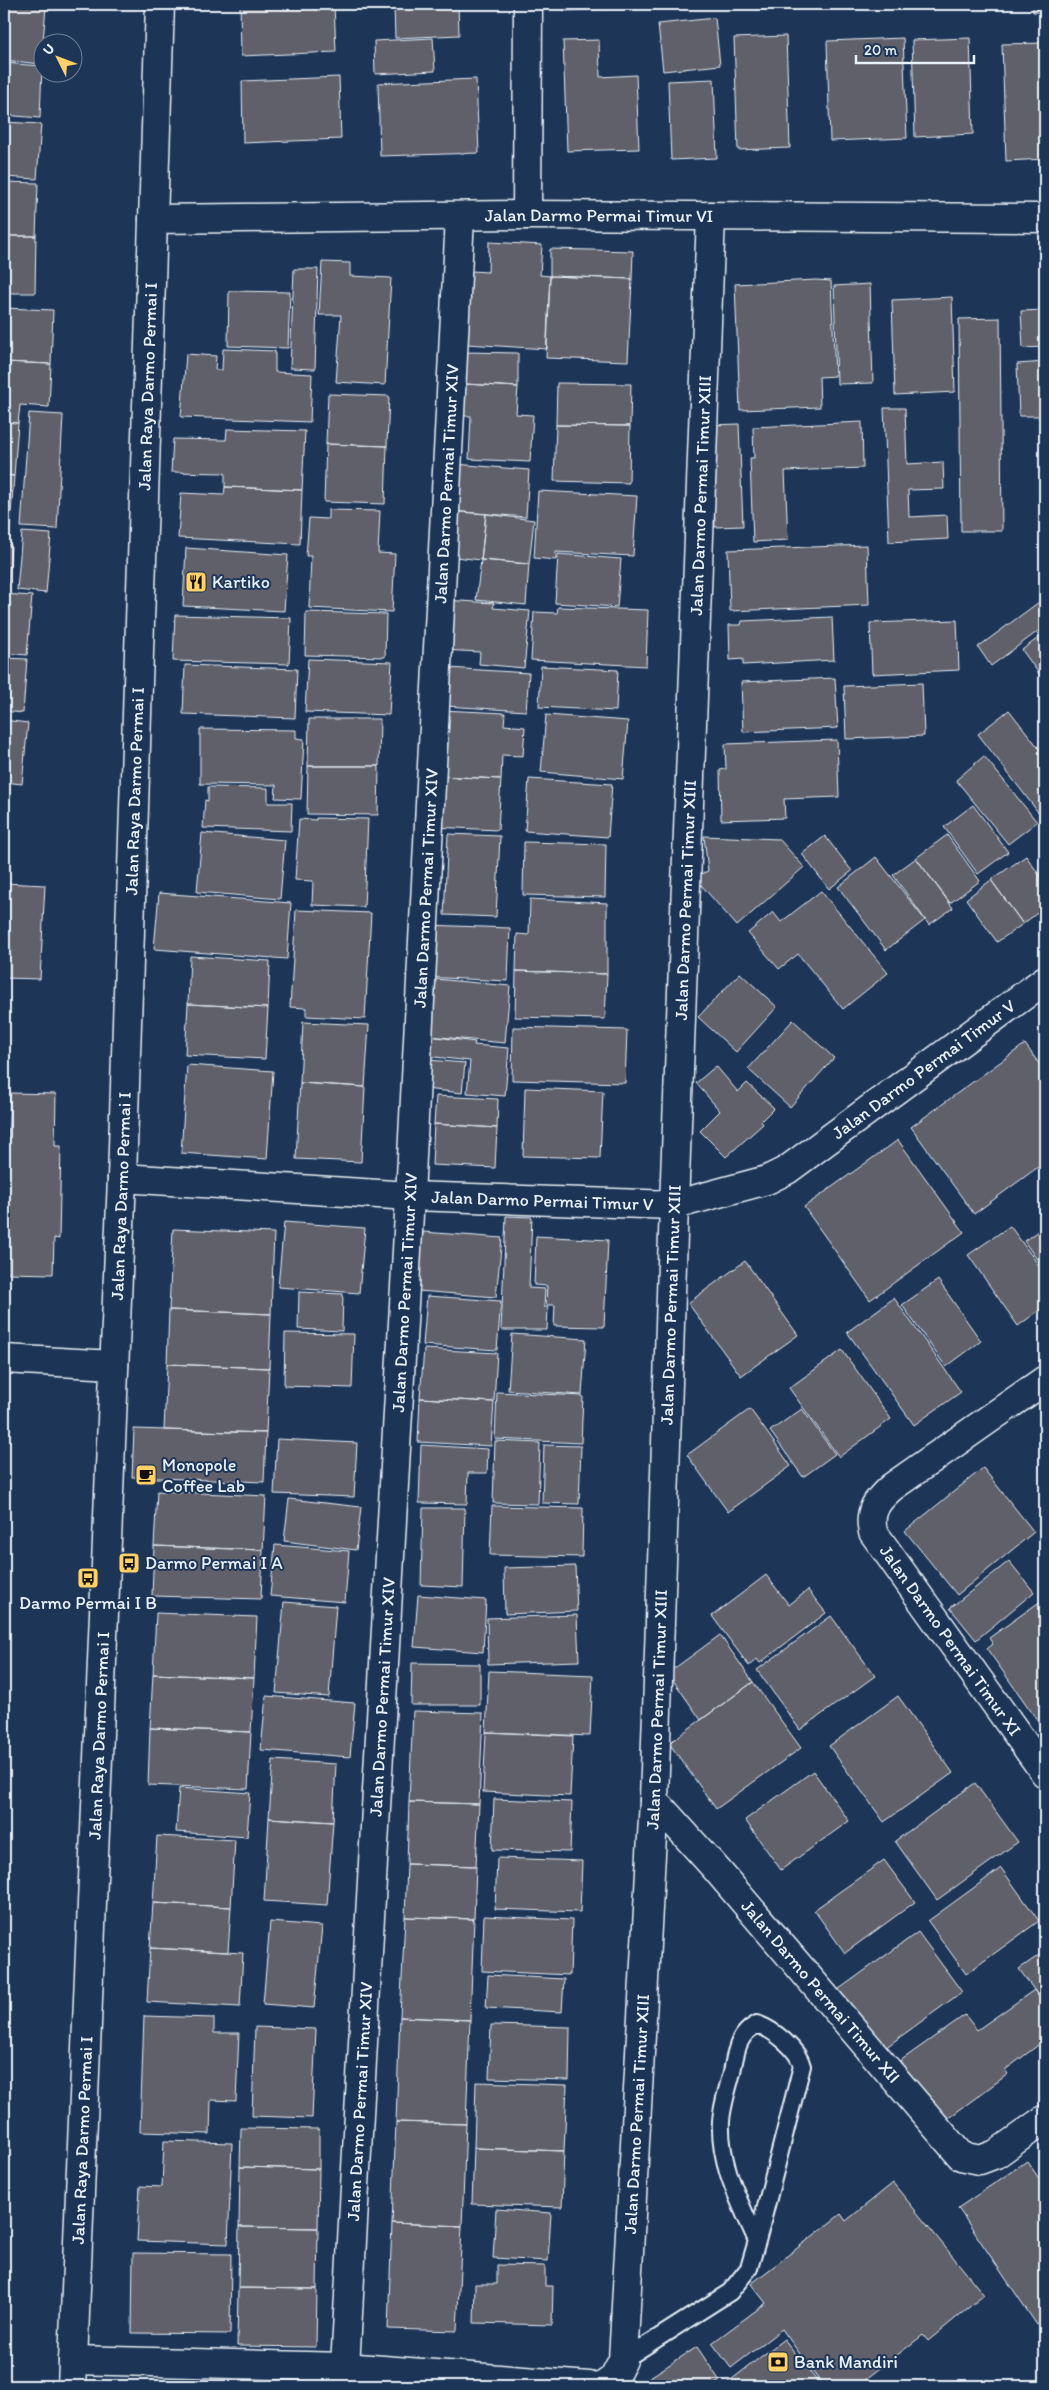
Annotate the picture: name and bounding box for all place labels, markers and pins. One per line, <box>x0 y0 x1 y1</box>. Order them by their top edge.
restaurant icon: Kartiko <box>184 570 208 594</box>
place label: Kartiko <box>212 571 270 593</box>
place label: Monopole Coffee Lab <box>162 1454 245 1497</box>
cafe icon: Monopole Coffee Lab <box>134 1463 158 1487</box>
bus stop icon: Darmo Permai I A <box>117 1551 141 1575</box>
place label: Darmo Permai I A <box>145 1552 283 1574</box>
bus stop icon: Darmo Permai I B <box>76 1566 100 1590</box>
place label: Darmo Permai I B <box>19 1592 157 1614</box>
bank icon: Bank Mandiri <box>766 2350 790 2374</box>
place label: Bank Mandiri <box>794 2351 898 2373</box>

